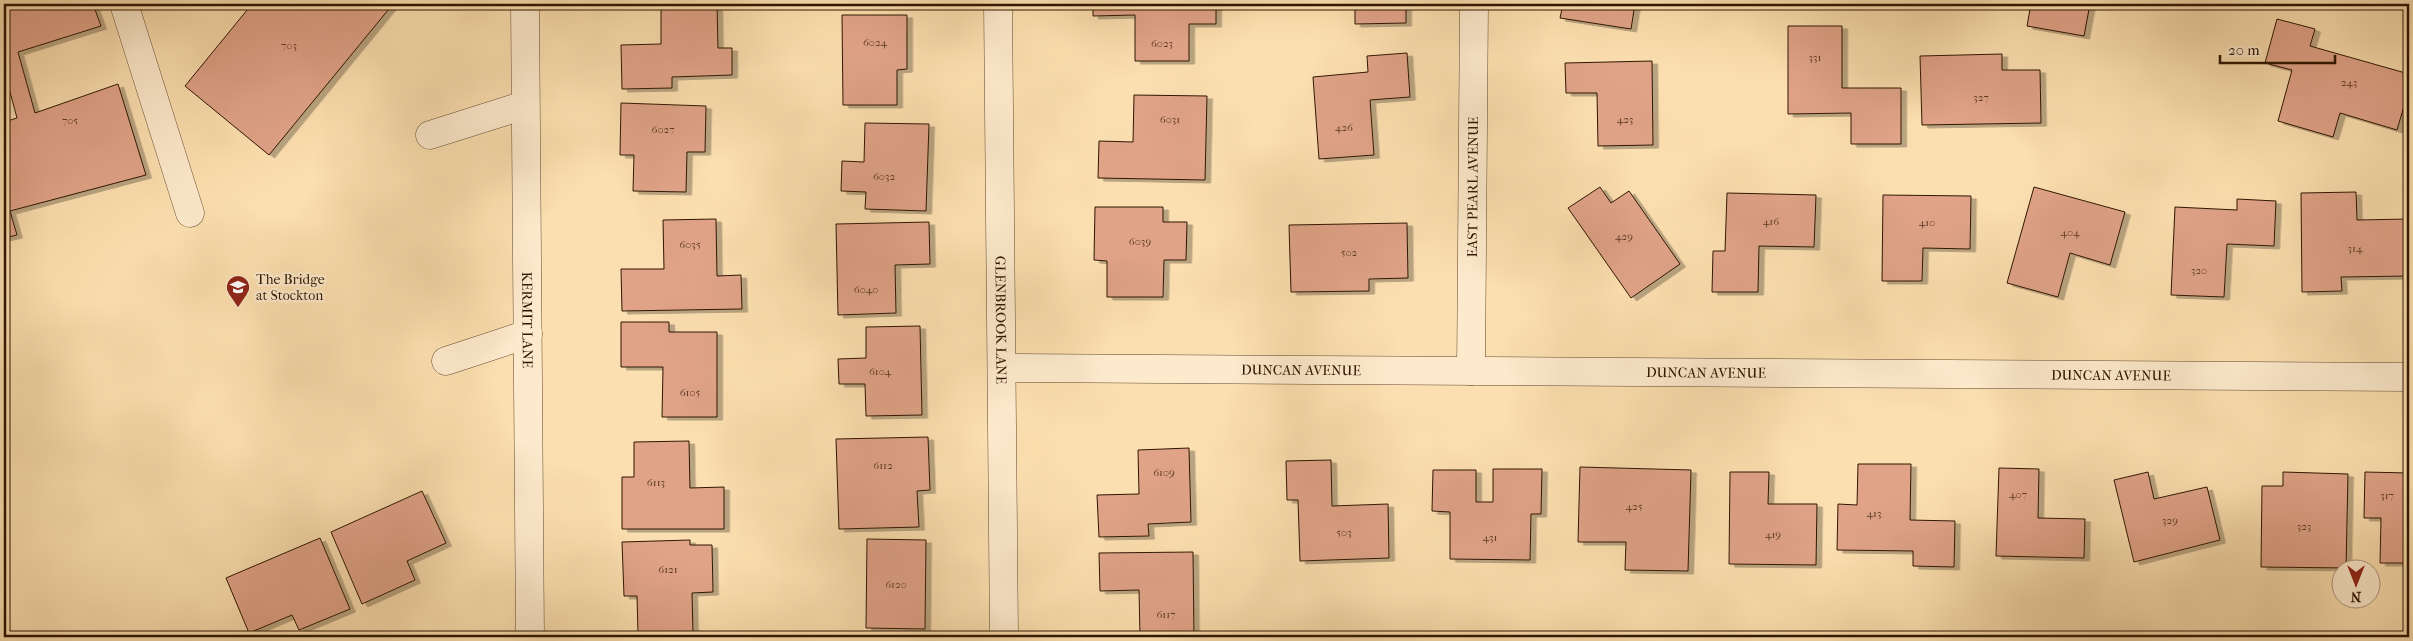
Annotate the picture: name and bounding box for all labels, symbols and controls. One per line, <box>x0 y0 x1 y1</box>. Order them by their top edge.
scale bar <box>2220 32 2336 64</box>
house number: 6024 <box>863 36 888 49</box>
house number: 6023 <box>1151 37 1173 50</box>
house number: 703 <box>281 39 297 52</box>
text: 20 m <box>2228 41 2260 59</box>
house number: 331 <box>1809 51 1822 64</box>
house number: 243 <box>2341 76 2357 89</box>
house number: 327 <box>1973 91 1989 104</box>
house number: 6031 <box>1160 113 1180 126</box>
house number: 423 <box>1617 113 1633 126</box>
house number: 705 <box>62 114 78 127</box>
street label: EAST PEARL AVENUE <box>1463 116 1482 258</box>
house number: 426 <box>1335 121 1353 134</box>
house number: 6027 <box>652 123 675 136</box>
house number: 6032 <box>873 170 895 183</box>
house number: 416 <box>1763 215 1779 228</box>
house number: 410 <box>1919 216 1935 229</box>
house number: 404 <box>2061 226 2080 239</box>
house number: 429 <box>1615 230 1633 243</box>
house number: 6039 <box>1129 235 1151 248</box>
house number: 6035 <box>679 238 701 251</box>
house number: 314 <box>2348 242 2363 255</box>
house number: 502 <box>1341 246 1358 259</box>
street label: GLENBROOK LANE <box>992 256 1010 385</box>
house number: 320 <box>2191 264 2207 277</box>
place label: The Bridge at Stockton <box>256 271 325 304</box>
street label: KERMIT LANE <box>519 272 536 369</box>
school or university icon: The Bridge at Stockton <box>225 274 251 308</box>
house number: 6040 <box>854 283 878 296</box>
street label: DUNCAN AVENUE <box>1241 361 1362 379</box>
street label: DUNCAN AVENUE <box>1646 364 1767 381</box>
house number: 6104 <box>869 365 892 378</box>
street label: DUNCAN AVENUE <box>2051 366 2171 384</box>
house number: 6105 <box>680 386 701 399</box>
house number: 6112 <box>873 459 893 472</box>
house number: 6109 <box>1153 466 1175 479</box>
house number: 6113 <box>647 476 665 489</box>
house number: 407 <box>2009 488 2027 501</box>
house number: 317 <box>2380 489 2394 502</box>
house number: 425 <box>1626 500 1643 513</box>
house number: 413 <box>1867 507 1881 520</box>
house number: 329 <box>2162 514 2178 527</box>
house number: 323 <box>2297 520 2311 533</box>
house number: 503 <box>1336 526 1352 539</box>
house number: 419 <box>1765 528 1781 541</box>
house number: 431 <box>1483 531 1498 544</box>
north arrow <box>2330 558 2380 608</box>
house number: 6121 <box>658 563 678 576</box>
house number: 6120 <box>885 578 907 591</box>
text: N <box>2350 588 2361 605</box>
house number: 6117 <box>1156 608 1176 621</box>

